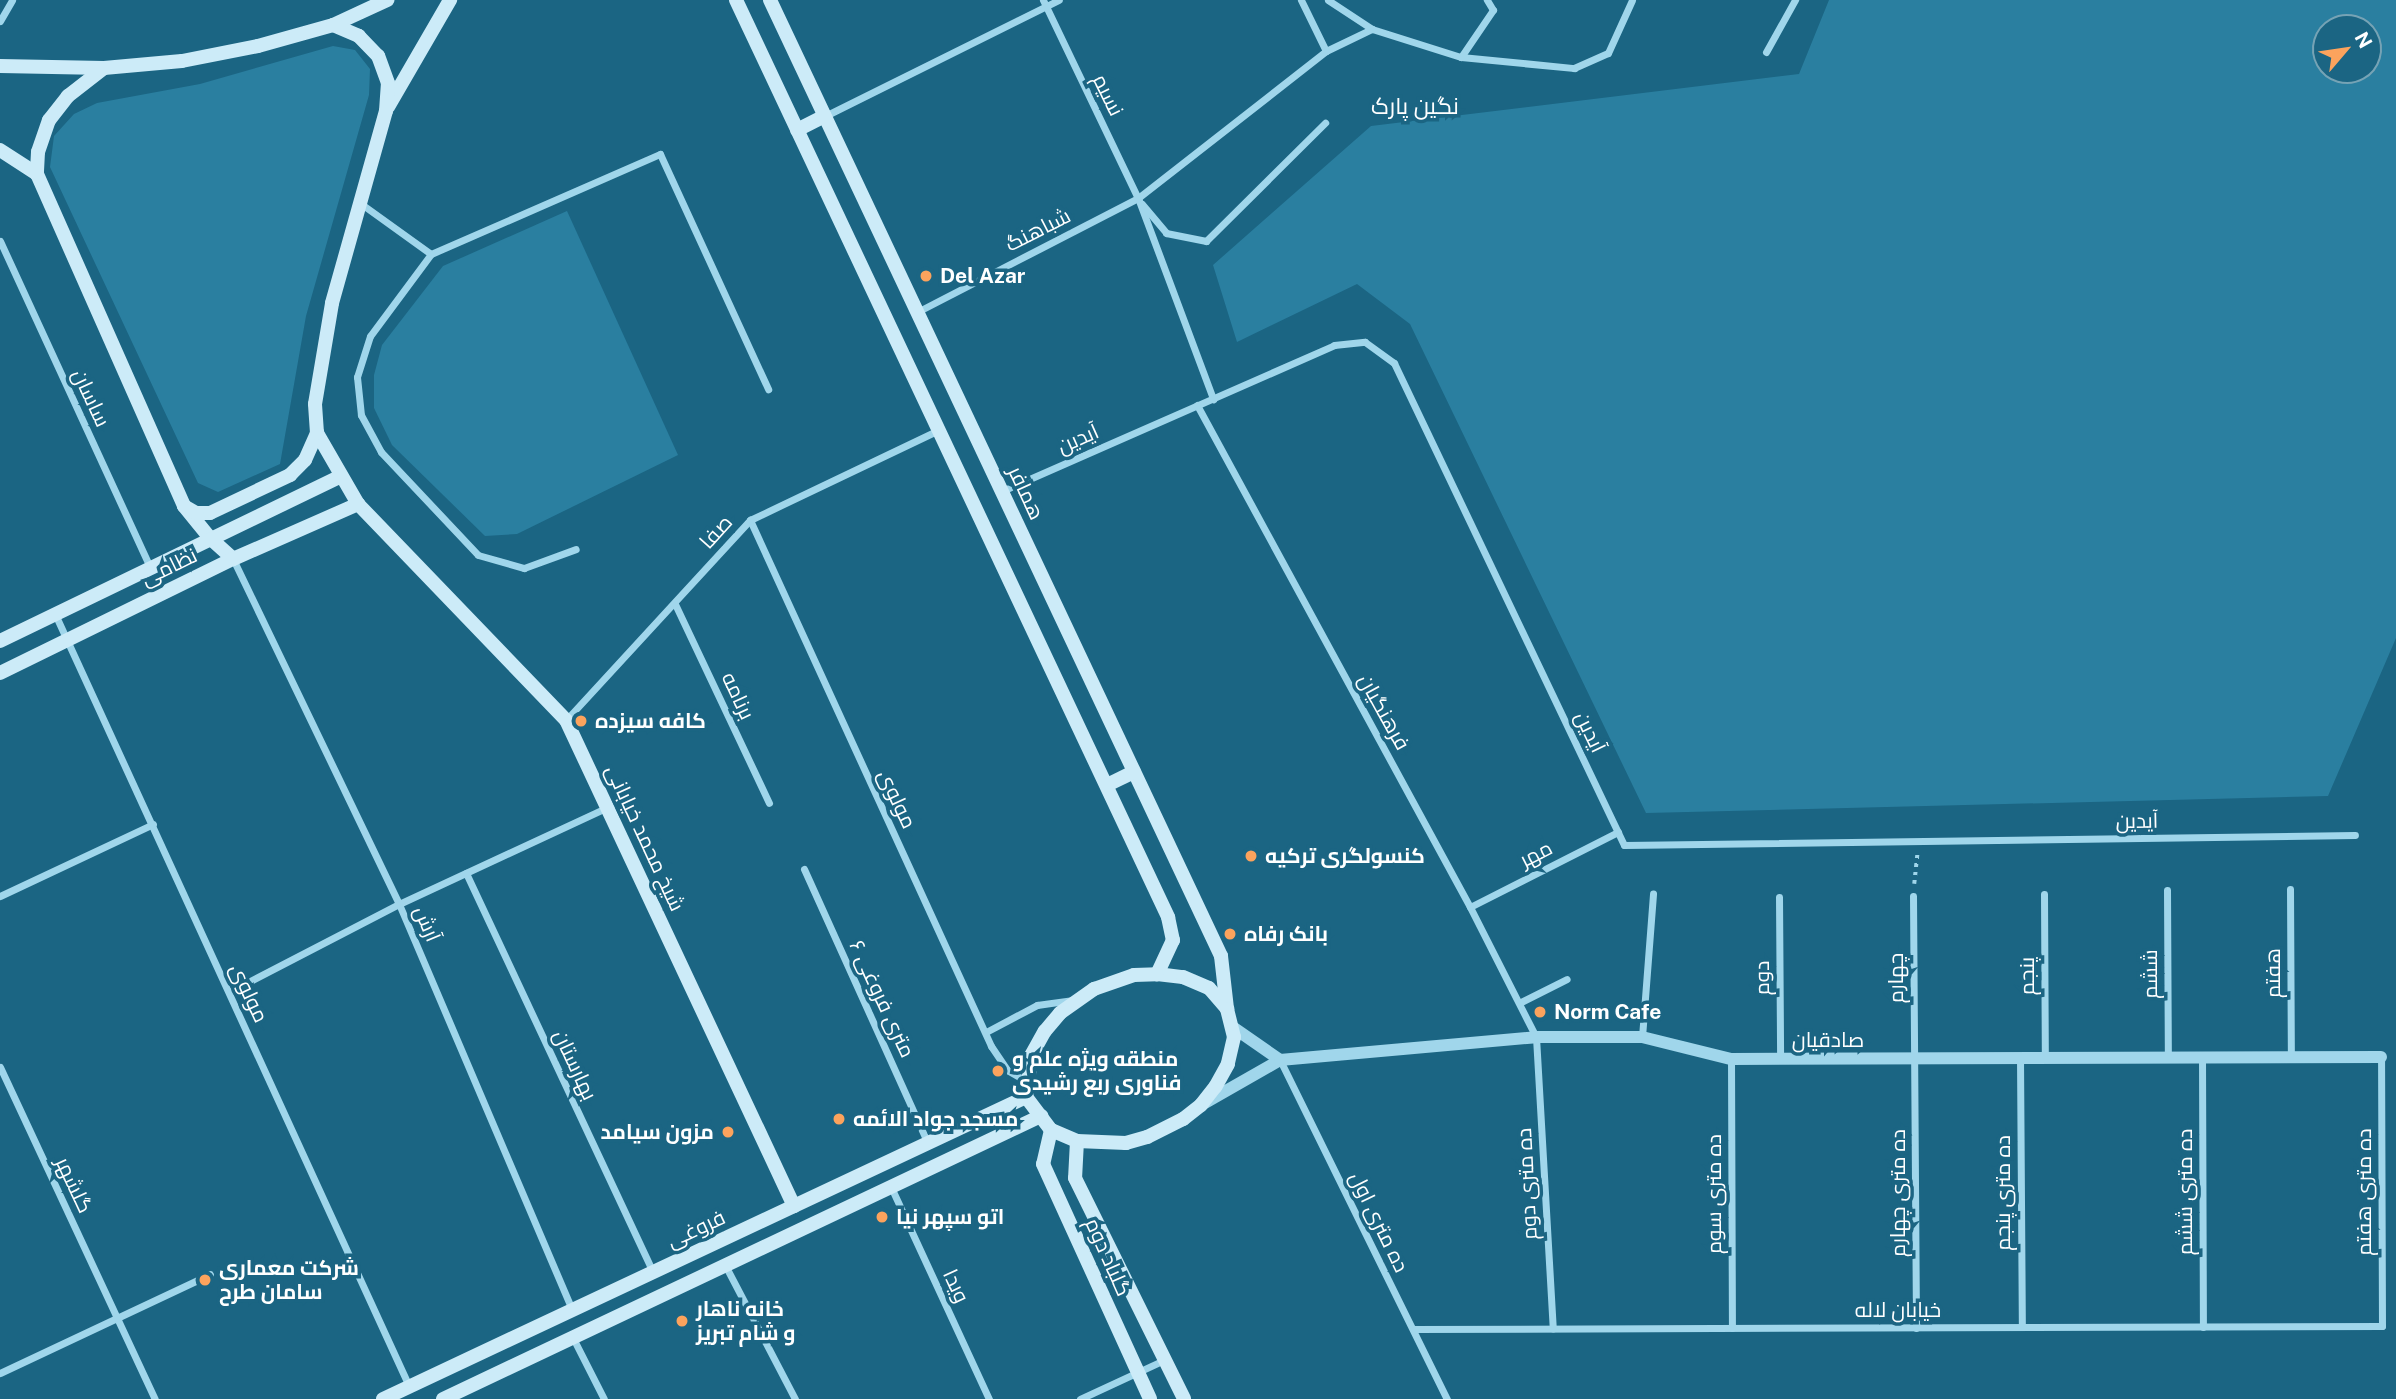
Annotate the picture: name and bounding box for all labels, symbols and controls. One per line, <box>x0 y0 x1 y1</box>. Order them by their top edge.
north arrow <box>2312 14 2382 84</box>
text: N <box>2350 28 2377 52</box>
street label: نسیم <box>1087 70 1129 120</box>
district label: نگین پارک <box>1371 92 1459 120</box>
street label: شباهنگ <box>1001 203 1075 257</box>
place label: Del Azar <box>940 263 1025 289</box>
marker: Del Azar <box>918 268 934 284</box>
street label: ساسان <box>67 365 115 431</box>
street label: آیدین <box>1053 419 1103 459</box>
street label: همافر <box>1003 462 1049 524</box>
street label: صفا <box>694 510 738 554</box>
street label: نظامی <box>137 543 201 591</box>
street label: برنامه <box>716 668 760 724</box>
street label: فرهنگیان <box>1353 670 1415 754</box>
street label: آیدین <box>1569 707 1611 757</box>
place label: کافه سیزده <box>595 708 706 734</box>
marker: کافه سیزده <box>573 713 589 729</box>
street label: شیخ محمد خیابانی <box>600 761 690 915</box>
street label: مولوی <box>872 765 922 833</box>
street label: آیدین <box>2115 808 2159 834</box>
street label: مهر <box>1515 835 1557 873</box>
place label: کنسولگری ترکیه <box>1265 843 1425 869</box>
marker: کنسولگری ترکیه <box>1243 848 1259 864</box>
street label: آرش <box>408 902 446 946</box>
place label: بانک رفاه <box>1244 921 1328 947</box>
marker: بانک رفاه <box>1222 926 1238 942</box>
street label: ۶ متری فروغی <box>844 936 920 1062</box>
street label: هفتم <box>2260 948 2286 998</box>
street label: ششم <box>2137 949 2163 999</box>
street label: چهارم <box>1883 953 1909 1003</box>
street label: پنجم <box>2014 957 2040 995</box>
street label: مولوی <box>224 959 274 1027</box>
street label: دوم <box>1749 961 1775 995</box>
place label: Norm Cafe <box>1554 999 1661 1025</box>
marker: Norm Cafe <box>1532 1004 1548 1020</box>
street label: بهارستان <box>548 1026 602 1104</box>
street label: صادقیان <box>1792 1027 1864 1053</box>
place label: منطقه ویژه علم و فناوری ربع رشیدی <box>1012 1046 1181 1096</box>
marker: منطقه ویژه علم و فناوری ربع رشیدی <box>990 1063 1006 1079</box>
place label: مسجد جواد الائمه <box>853 1106 1018 1132</box>
marker: مسجد جواد الائمه <box>831 1111 847 1127</box>
place label: مزون سیامد <box>601 1119 714 1145</box>
marker: مزون سیامد <box>720 1124 736 1140</box>
street label: ده متری دوم <box>1511 1127 1543 1241</box>
street label: ده متری هفتم <box>2351 1128 2377 1256</box>
street label: ده متری چهارم <box>1885 1129 1911 1257</box>
street label: ده متری ششم <box>2172 1129 2198 1255</box>
street label: ده متری سوم <box>1701 1134 1727 1254</box>
street label: ده متری پنجم <box>1990 1135 2016 1251</box>
street label: گلشهر <box>50 1153 98 1217</box>
street label: ده متری اول <box>1344 1168 1414 1276</box>
place label: اتو سپهر نیا <box>896 1204 1004 1230</box>
street label: فروغى <box>663 1205 729 1253</box>
marker: اتو سپهر نیا <box>874 1209 890 1225</box>
street label: گلباد دوم <box>1080 1214 1136 1300</box>
place label: شرکت معماری سامان طرح <box>219 1255 359 1305</box>
street label: ویدا <box>937 1265 975 1307</box>
marker: شرکت معماری سامان طرح <box>197 1272 213 1288</box>
place label: خانه ناهار و شام تبریز <box>696 1296 796 1346</box>
street label: خیابان لاله <box>1855 1297 1941 1323</box>
marker: خانه ناهار و شام تبریز <box>674 1313 690 1329</box>

